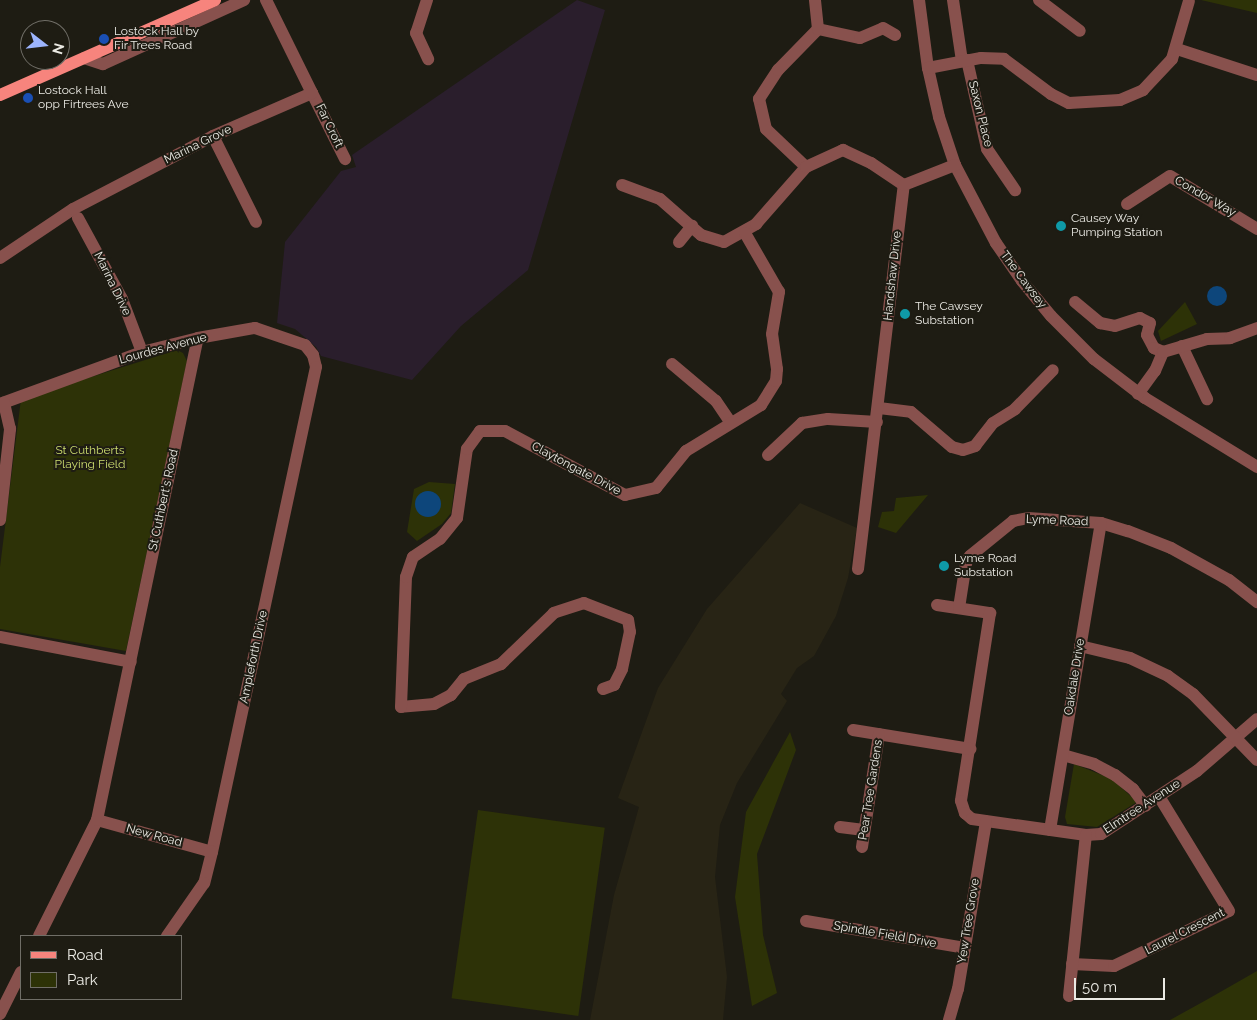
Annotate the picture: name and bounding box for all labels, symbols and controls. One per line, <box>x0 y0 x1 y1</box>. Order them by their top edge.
north arrow <box>20 20 70 70</box>
place label: Lostock Hall by Fir Trees Road <box>114 25 199 53</box>
marker: Lostock Hall by Fir Trees Road <box>98 33 110 45</box>
text: N <box>49 42 68 56</box>
street label: Saxon Place <box>965 79 995 149</box>
place label: Lostock Hall opp Firtrees Ave <box>38 84 129 112</box>
marker: Lostock Hall opp Firtrees Ave <box>22 92 34 104</box>
street label: Far Croft <box>312 102 346 150</box>
street label: Marina Grove <box>162 122 234 168</box>
street label: Condor Way <box>1172 174 1238 220</box>
place label: Causey Way Pumping Station <box>1071 212 1163 240</box>
marker: Causey Way Pumping Station <box>1055 220 1067 232</box>
street label: Handshaw Drive <box>881 230 905 322</box>
street label: The Cawsey <box>997 249 1049 311</box>
street label: Marina Drive <box>90 250 134 318</box>
place label: The Cawsey Substation <box>915 300 983 328</box>
marker: The Cawsey Substation <box>899 308 911 320</box>
street label: Lourdes Avenue <box>117 330 209 368</box>
street label: Claytongate Drive <box>529 439 623 499</box>
park label: St Cuthberts Playing Field <box>54 444 126 472</box>
street label: St Cuthbert's Road <box>146 448 182 552</box>
street label: Lyme Road <box>1026 513 1088 529</box>
place label: Lyme Road Substation <box>954 552 1016 580</box>
marker: Lyme Road Substation <box>938 560 950 572</box>
street label: Ampleforth Drive <box>237 609 271 705</box>
street label: Oakdale Drive <box>1062 638 1088 716</box>
street label: Pear Tree Gardens <box>856 738 886 842</box>
street label: Elmtree Avenue <box>1101 777 1183 837</box>
street label: New Road <box>124 822 184 850</box>
street label: Yew Tree Grove <box>955 877 983 965</box>
street label: Laurel Crescent <box>1143 906 1227 958</box>
street label: Spindle Field Drive <box>832 919 938 951</box>
legend <box>20 935 182 1000</box>
text: Road <box>67 946 103 964</box>
scale bar <box>1077 968 1168 1000</box>
text: Park <box>67 971 98 989</box>
text: 50 m <box>1082 978 1117 996</box>

